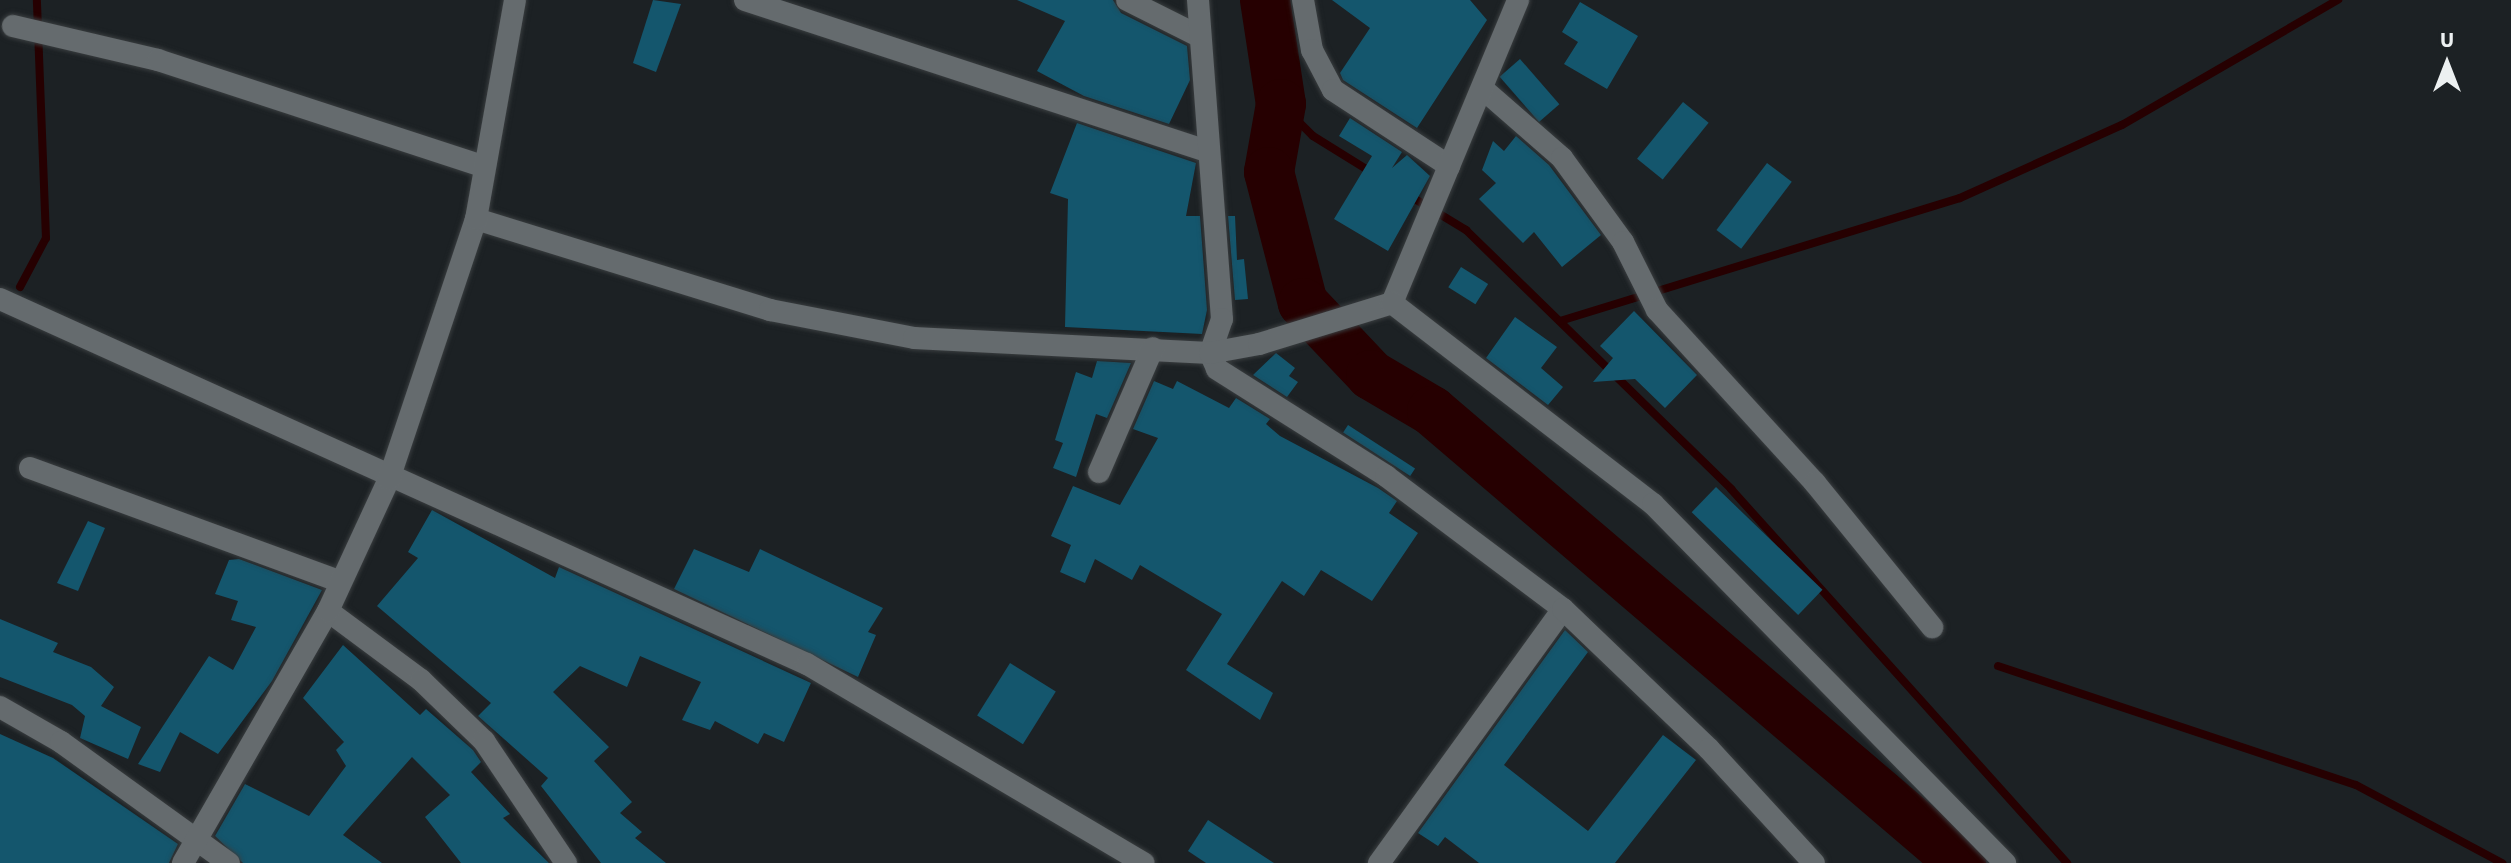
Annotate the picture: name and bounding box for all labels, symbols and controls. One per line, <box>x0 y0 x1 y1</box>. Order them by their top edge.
north arrow <box>2407 24 2487 104</box>
text: U <box>2440 24 2454 56</box>

